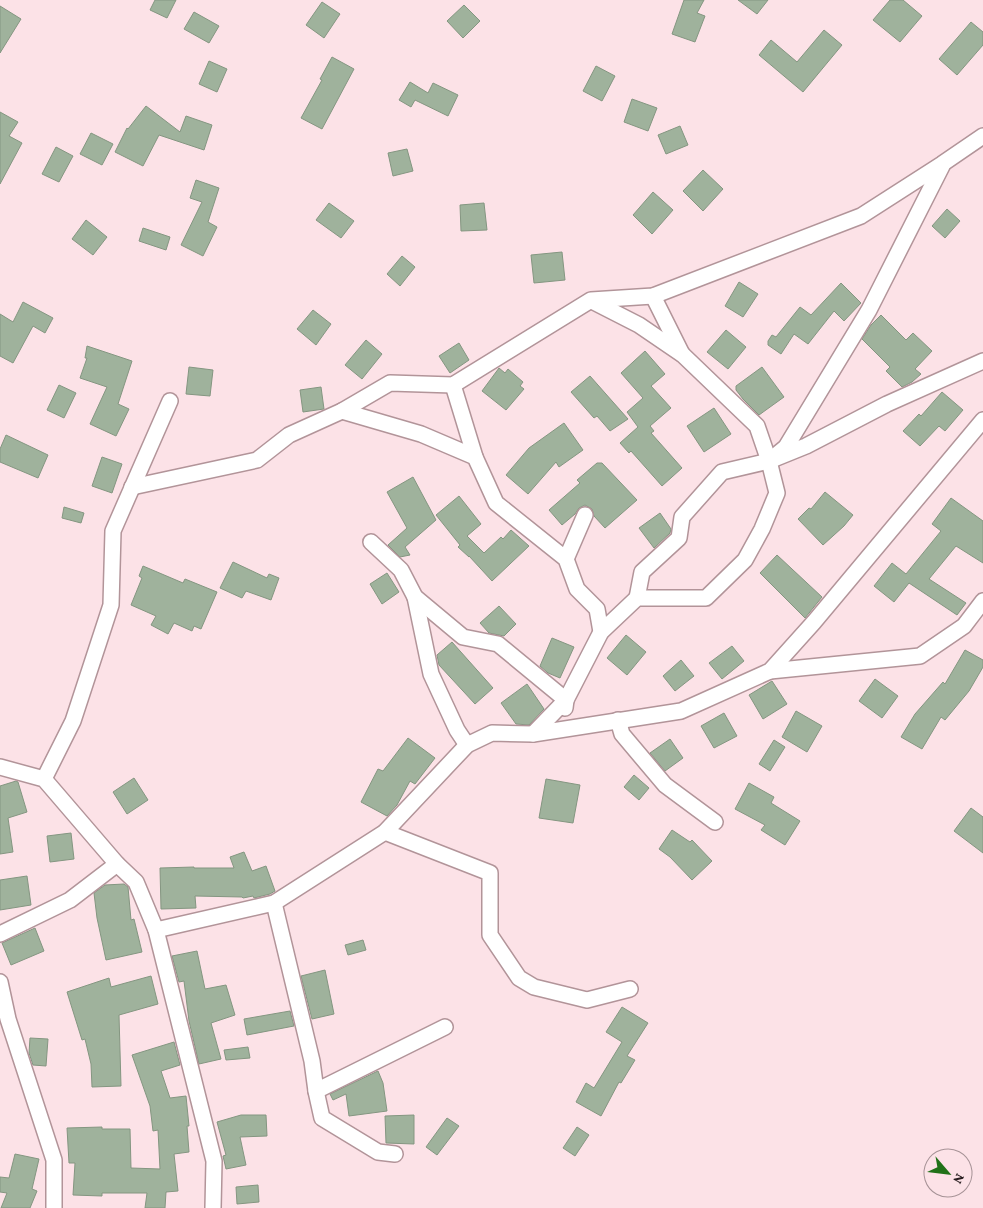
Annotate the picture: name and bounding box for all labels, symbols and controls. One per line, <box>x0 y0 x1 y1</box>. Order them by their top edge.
north arrow <box>923 1148 973 1198</box>
text: N <box>950 1171 969 1187</box>

